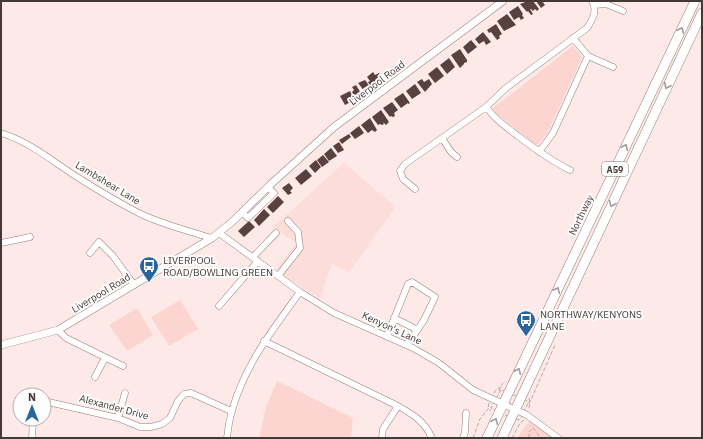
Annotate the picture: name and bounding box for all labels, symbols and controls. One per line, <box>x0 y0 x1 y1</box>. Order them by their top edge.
one-way arrow <box>676 26 684 34</box>
street label: Liverpool Road <box>346 58 408 108</box>
one-way arrow <box>664 82 672 89</box>
one-way arrow <box>620 144 628 152</box>
street label: Lambshear Lane <box>73 158 143 208</box>
road number: A59 <box>602 162 628 176</box>
street label: Northway <box>566 193 596 237</box>
one-way arrow <box>609 199 617 207</box>
place label: LIVERPOOL ROAD/BOWLING GREEN <box>163 254 273 279</box>
bus stop icon: LIVERPOOL ROAD/BOWLING GREEN <box>138 255 160 283</box>
street label: Liverpool Road <box>69 270 133 316</box>
one-way arrow <box>552 286 560 294</box>
street label: Kenyon's Lane <box>360 308 424 348</box>
place label: NORTHWAY/KENYONS LANE <box>540 308 642 333</box>
bus stop icon: NORTHWAY/KENYONS LANE <box>515 309 537 337</box>
one-way arrow <box>513 367 521 375</box>
north arrow <box>12 387 52 427</box>
text: N <box>28 390 36 404</box>
street label: Alexander Drive <box>78 392 151 423</box>
one-way arrow <box>490 418 498 425</box>

